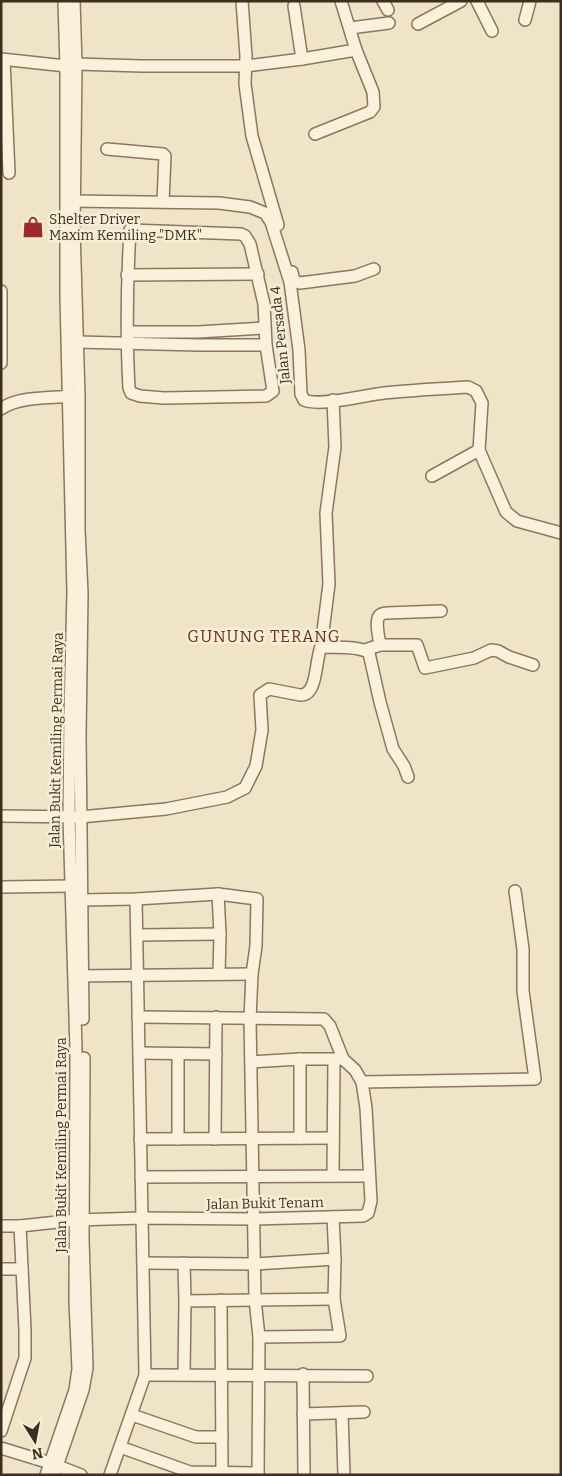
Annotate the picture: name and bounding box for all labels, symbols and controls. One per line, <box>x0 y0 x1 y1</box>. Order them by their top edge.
place label: Shelter Driver Maxim Kemiling "DMK" <box>49 211 202 244</box>
shop icon: Shelter Driver Maxim Kemiling "DMK" <box>20 214 46 240</box>
street label: Jalan Persada 4 <box>267 285 294 386</box>
district label: GUNUNG TERANG <box>187 627 341 646</box>
street label: Jalan Bukit Kemiling Permai Raya <box>46 632 67 849</box>
street label: Jalan Bukit Kemiling Permai Raya <box>53 1037 70 1254</box>
street label: Jalan Bukit Tenam <box>205 1194 324 1213</box>
north arrow <box>10 1416 60 1466</box>
text: N <box>30 1444 44 1463</box>

